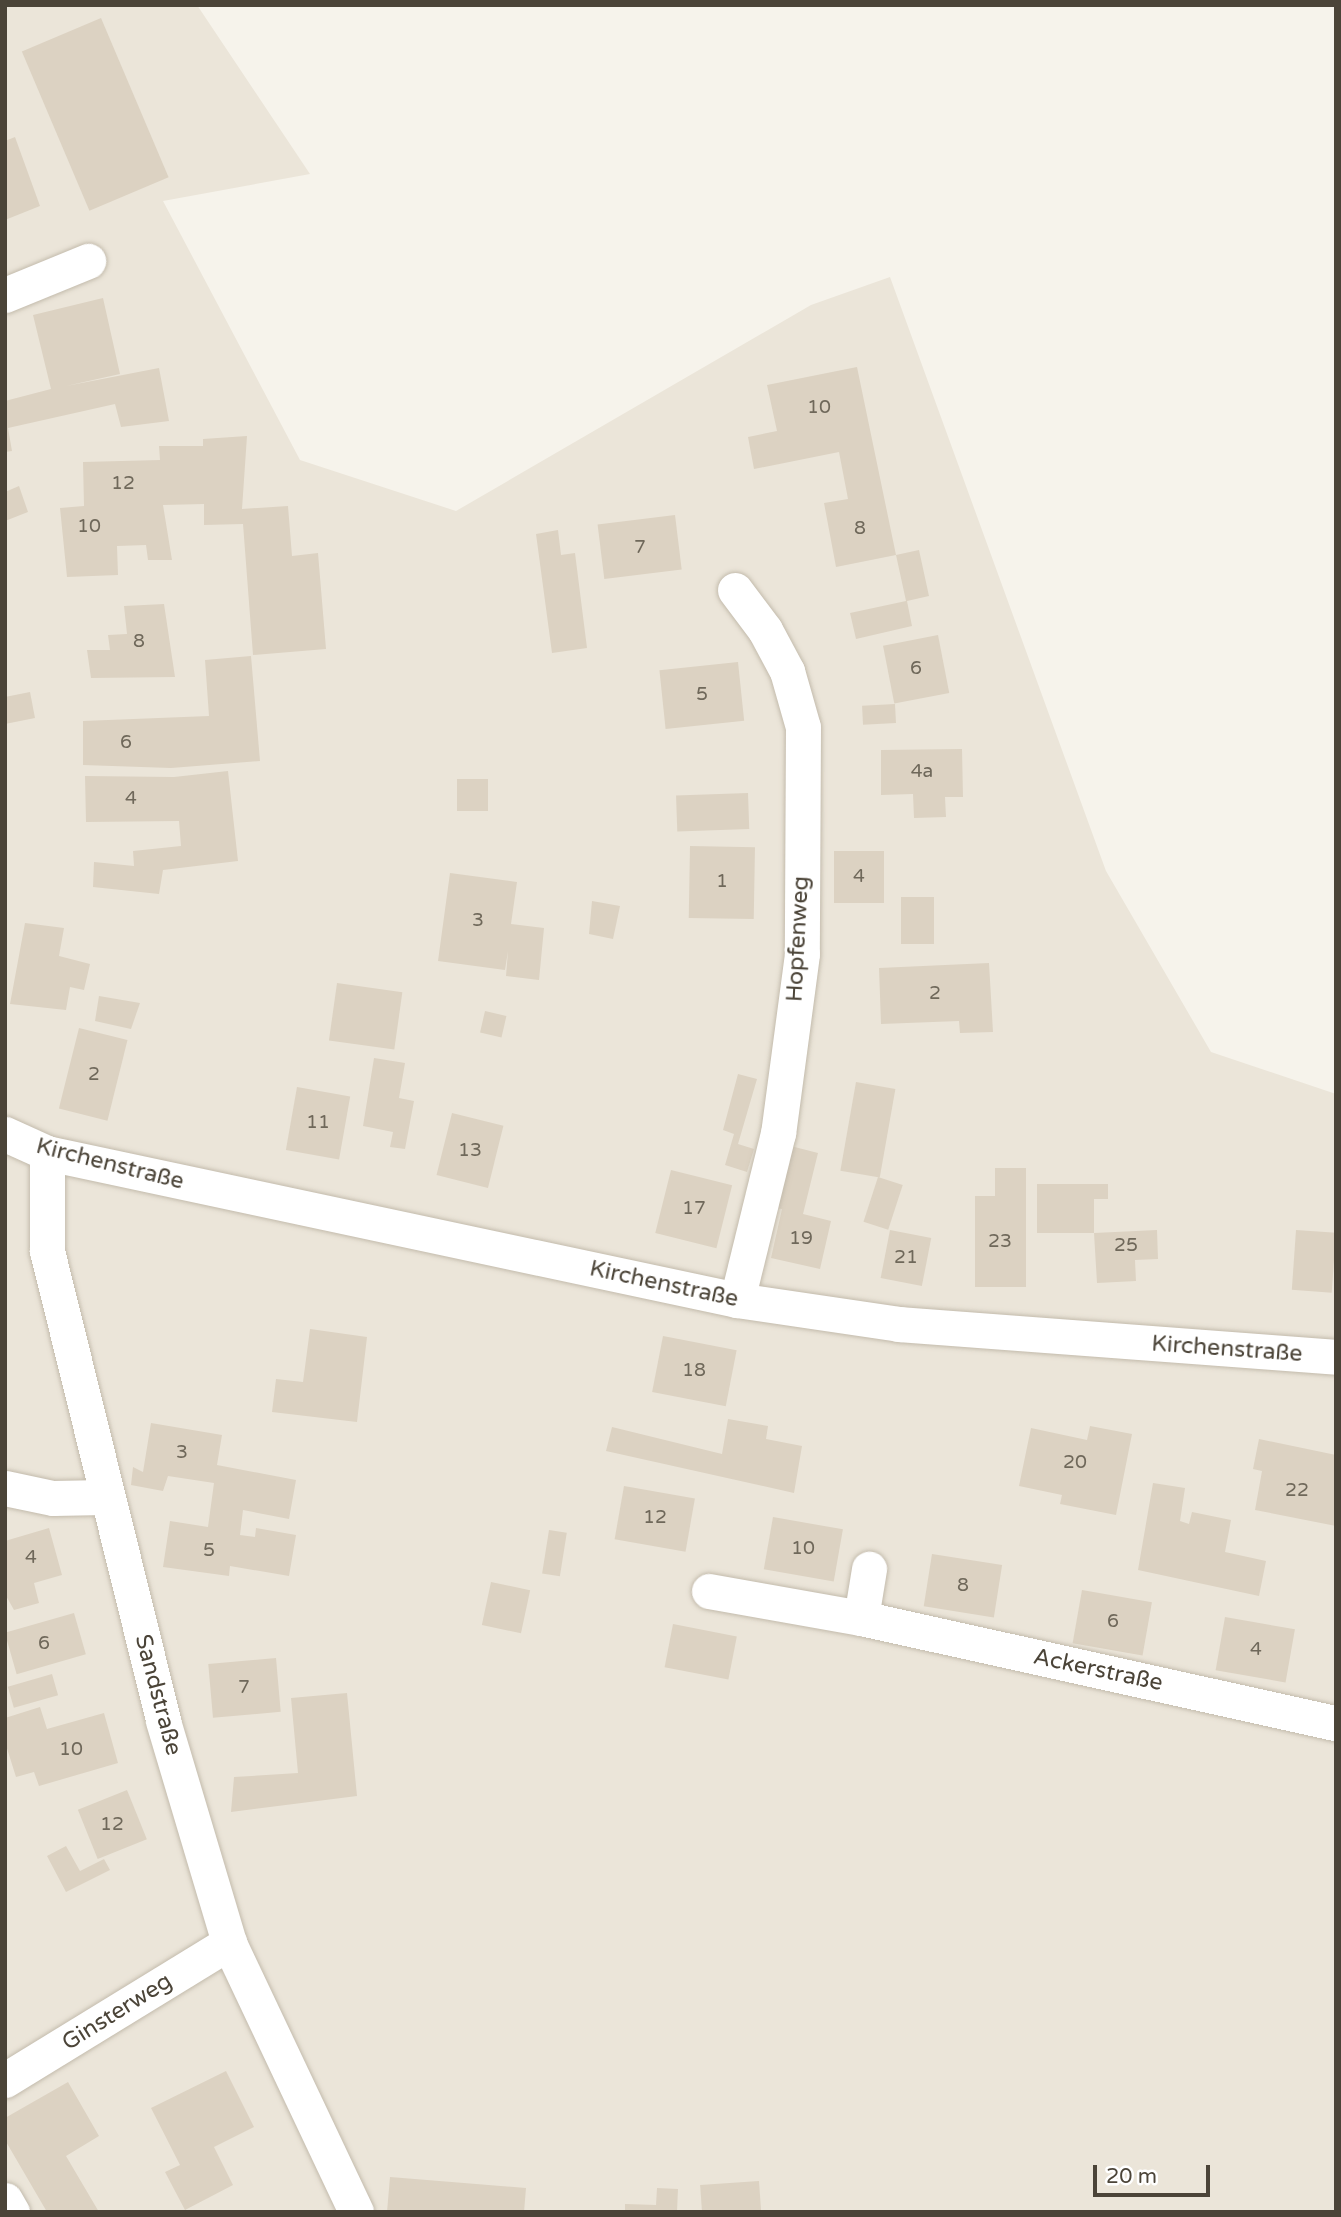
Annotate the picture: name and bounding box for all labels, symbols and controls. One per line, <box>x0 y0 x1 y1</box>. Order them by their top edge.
house number: 10 <box>807 397 831 419</box>
house number: 12 <box>111 473 135 495</box>
house number: 10 <box>77 516 101 538</box>
house number: 8 <box>854 518 866 540</box>
house number: 7 <box>634 537 646 559</box>
house number: 8 <box>133 631 145 653</box>
house number: 6 <box>910 658 922 680</box>
house number: 5 <box>696 684 708 706</box>
house number: 6 <box>120 732 132 754</box>
house number: 4a <box>911 761 933 783</box>
house number: 4 <box>125 788 137 810</box>
house number: 4 <box>853 866 865 888</box>
house number: 1 <box>716 871 728 893</box>
street label: Hopfenweg <box>781 875 815 1003</box>
house number: 3 <box>472 910 484 932</box>
house number: 2 <box>929 983 941 1005</box>
house number: 2 <box>88 1064 100 1086</box>
house number: 11 <box>306 1112 330 1134</box>
street label: Kirchenstraße <box>33 1132 187 1196</box>
house number: 13 <box>458 1140 482 1162</box>
house number: 17 <box>682 1198 706 1220</box>
house number: 19 <box>789 1228 813 1250</box>
house number: 23 <box>988 1231 1012 1253</box>
house number: 25 <box>1114 1235 1138 1257</box>
house number: 21 <box>894 1247 918 1269</box>
street label: Kirchenstraße <box>587 1255 741 1313</box>
street label: Kirchenstraße <box>1151 1330 1303 1368</box>
house number: 18 <box>682 1360 706 1382</box>
house number: 3 <box>176 1442 188 1464</box>
house number: 20 <box>1063 1452 1087 1474</box>
house number: 22 <box>1285 1480 1309 1502</box>
house number: 12 <box>643 1507 667 1529</box>
house number: 10 <box>791 1538 815 1560</box>
house number: 5 <box>203 1540 215 1562</box>
house number: 4 <box>25 1547 37 1569</box>
house number: 8 <box>957 1575 969 1597</box>
house number: 6 <box>1107 1611 1119 1633</box>
street label: Sandstraße <box>129 1631 187 1759</box>
house number: 6 <box>38 1633 50 1655</box>
house number: 4 <box>1250 1639 1262 1661</box>
street label: Ackerstraße <box>1031 1643 1165 1697</box>
house number: 7 <box>238 1677 250 1699</box>
house number: 10 <box>59 1739 83 1761</box>
house number: 12 <box>100 1814 124 1836</box>
street label: Ginsterweg <box>57 1967 177 2057</box>
scale bar <box>1096 2150 1213 2194</box>
text: 20 m <box>1106 2164 1157 2189</box>

